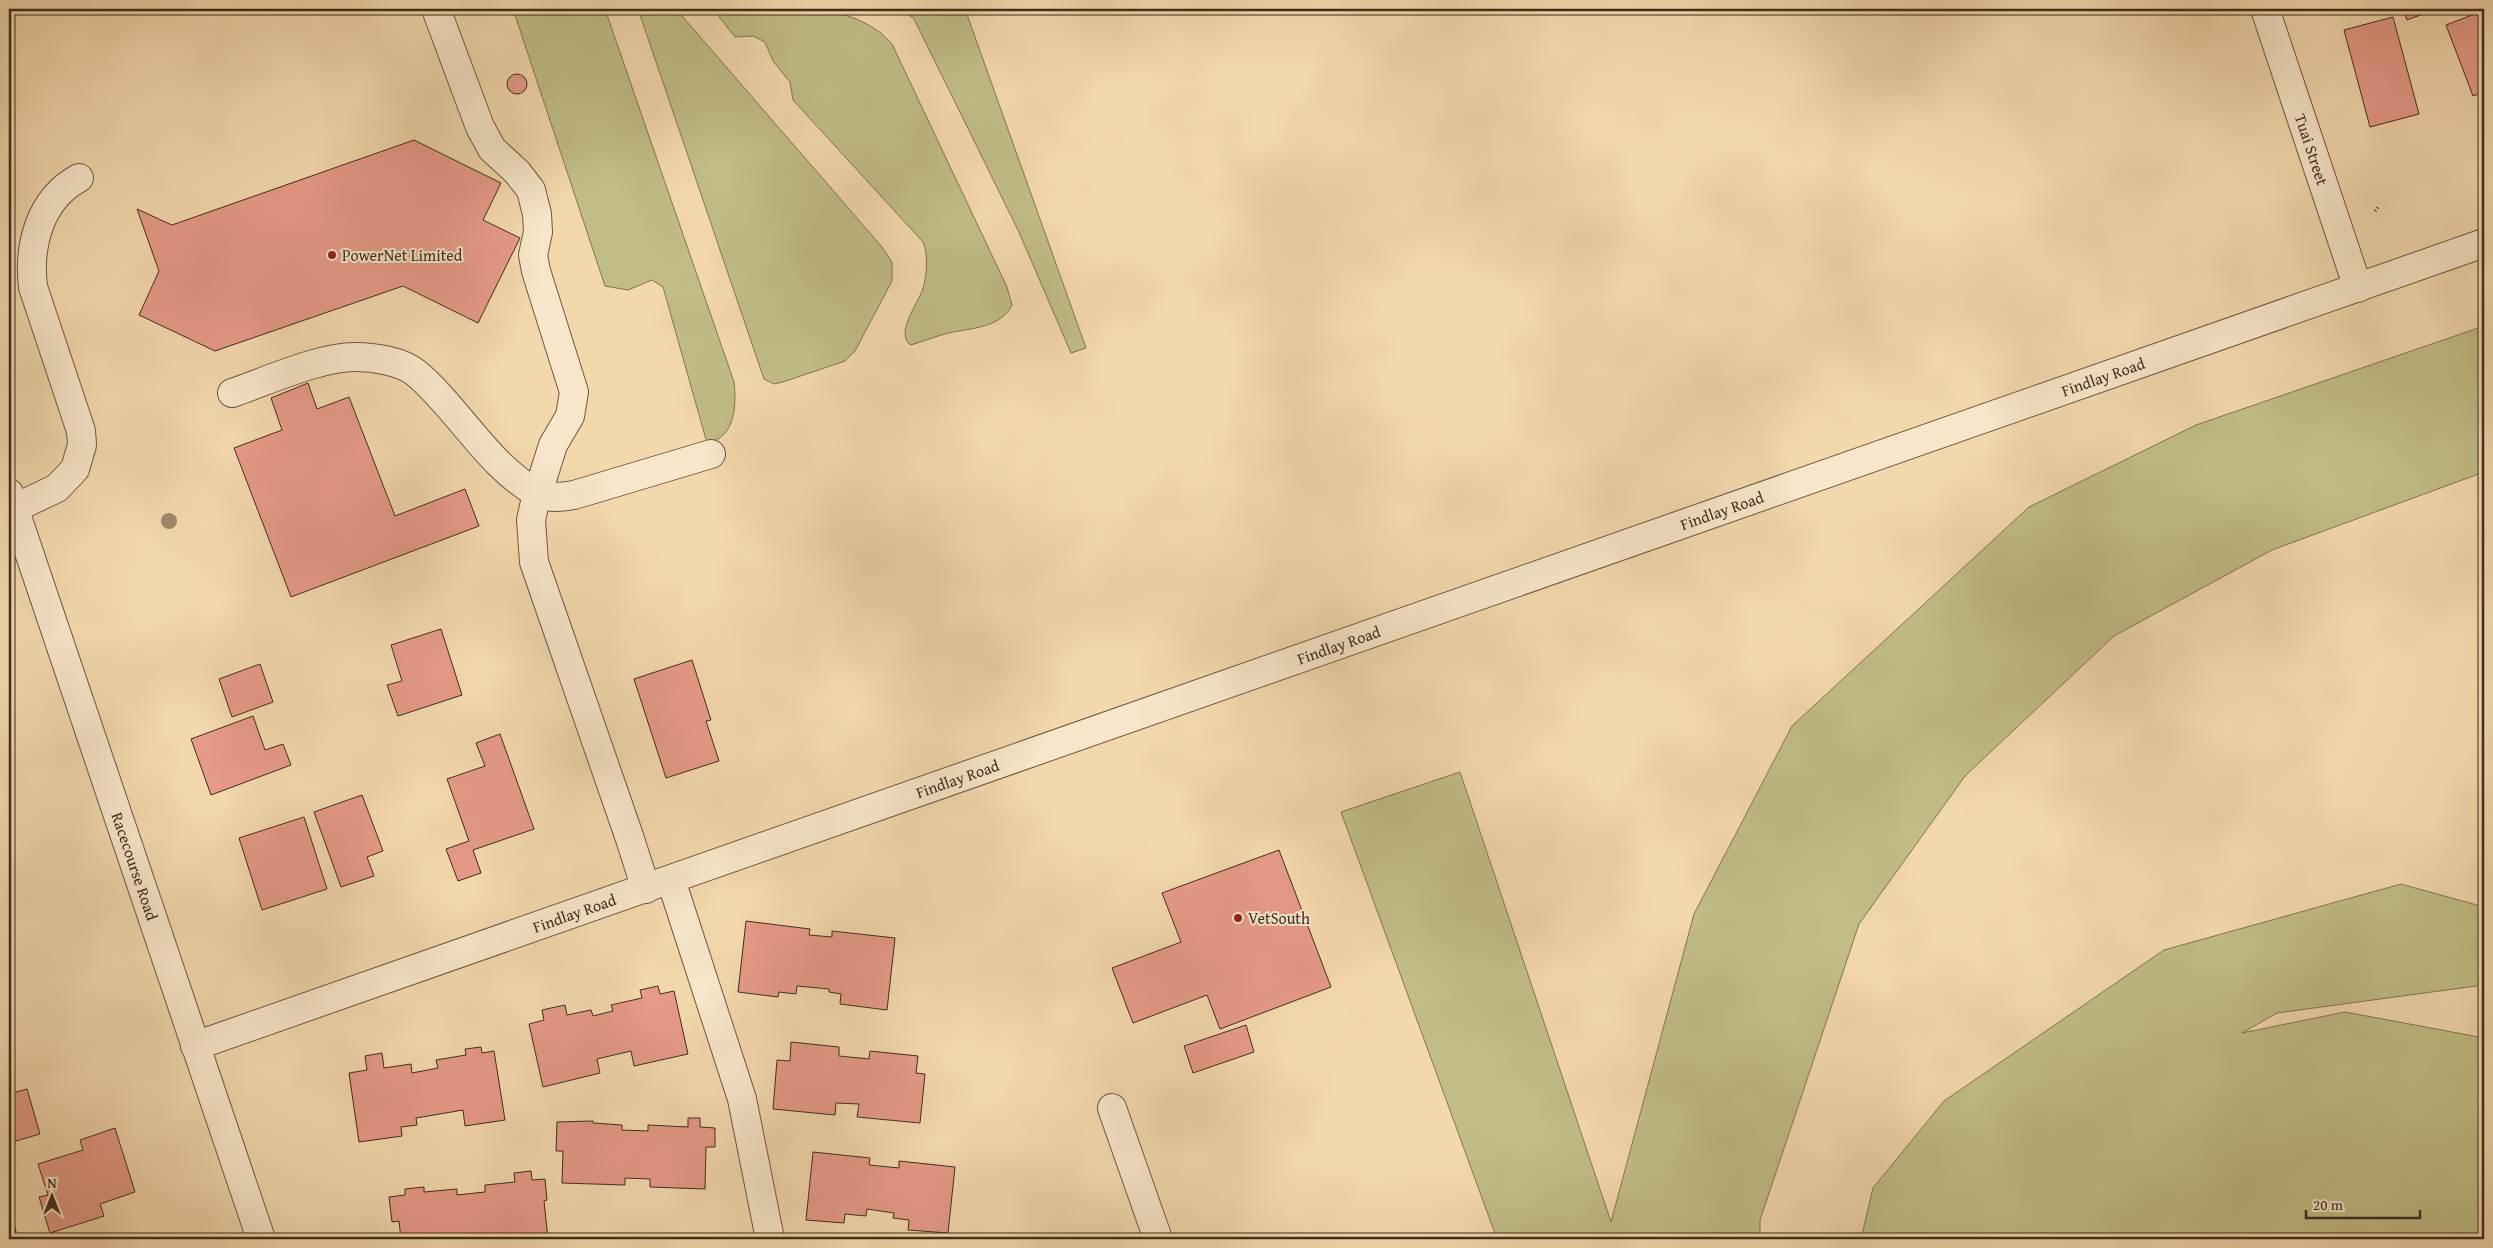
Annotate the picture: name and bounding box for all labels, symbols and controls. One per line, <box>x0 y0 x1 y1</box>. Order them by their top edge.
street label: Tuai Street <box>2289 111 2335 189</box>
place label: PowerNet Limited <box>342 243 463 267</box>
marker: PowerNet Limited <box>326 249 338 261</box>
street label: Findlay Road <box>2058 351 2148 402</box>
street label: Findlay Road <box>1677 485 1767 536</box>
street label: Findlay Road <box>1294 619 1384 670</box>
street label: Findlay Road <box>912 753 1003 804</box>
street label: Racecourse Road <box>106 809 165 924</box>
street label: Findlay Road <box>529 887 620 939</box>
place label: VetSouth <box>1248 906 1310 930</box>
marker: VetSouth <box>1232 912 1244 924</box>
north arrow <box>28 1170 78 1220</box>
text: N <box>47 1173 57 1193</box>
scale bar <box>2306 1188 2419 1220</box>
text: 20 m <box>2313 1194 2344 1215</box>

